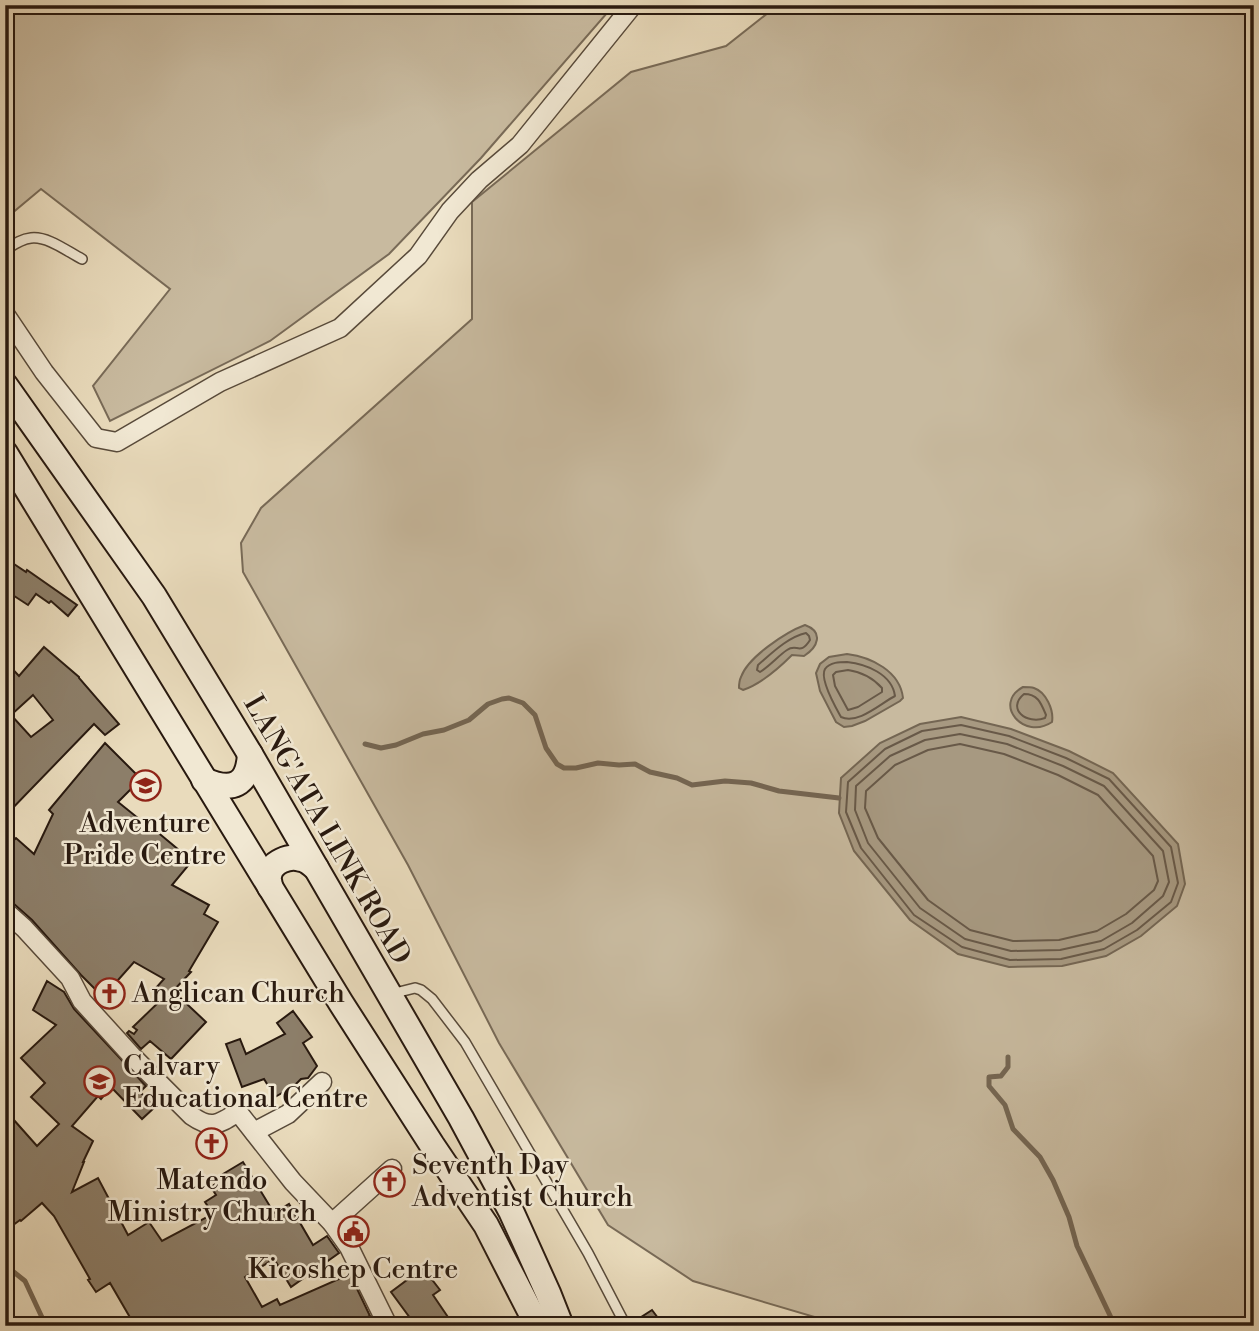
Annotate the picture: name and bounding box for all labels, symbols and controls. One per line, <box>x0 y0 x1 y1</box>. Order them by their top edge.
street label: LANG'ATA LINK ROAD <box>236 689 418 971</box>
school or university icon: Adventure Pride Centre <box>128 769 162 803</box>
place label: Adventure Pride Centre <box>64 806 226 873</box>
church icon: Anglican Church <box>92 976 126 1010</box>
place label: Anglican Church <box>131 976 345 1011</box>
place label: Calvary Educational Centre <box>123 1049 368 1116</box>
school or university icon: Calvary Educational Centre <box>83 1065 117 1099</box>
church icon: Matendo Ministry Church <box>195 1126 229 1160</box>
place label: Seventh Day Adventist Church <box>411 1148 633 1215</box>
place label: Matendo Ministry Church <box>107 1163 317 1230</box>
church icon: Seventh Day Adventist Church <box>372 1164 406 1198</box>
public building icon: Kicoshep Centre <box>336 1215 370 1249</box>
place label: Kicoshep Centre <box>248 1252 458 1287</box>

